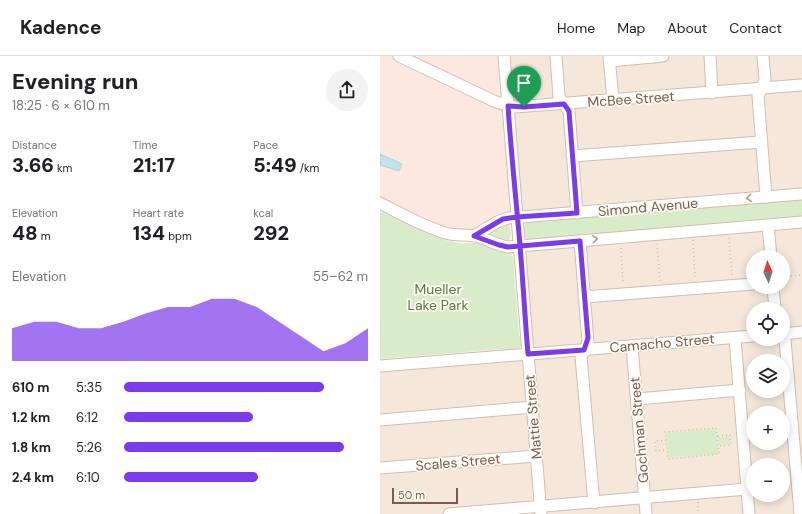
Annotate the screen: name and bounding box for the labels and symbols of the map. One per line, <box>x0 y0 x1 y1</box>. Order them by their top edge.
pin <box>507 66 541 107</box>
street label: McBee Street <box>587 87 675 111</box>
one-way arrow <box>746 193 752 202</box>
street label: Simond Avenue <box>597 194 699 220</box>
one-way arrow <box>592 235 598 244</box>
north arrow <box>746 250 790 294</box>
park label: Mueller Lake Park <box>408 280 468 314</box>
street label: Camacho Street <box>609 329 715 357</box>
street label: Mattie Street <box>520 374 546 460</box>
street label: Gochman Street <box>625 376 653 484</box>
street label: Scales Street <box>415 449 501 475</box>
scale bar <box>392 486 458 505</box>

